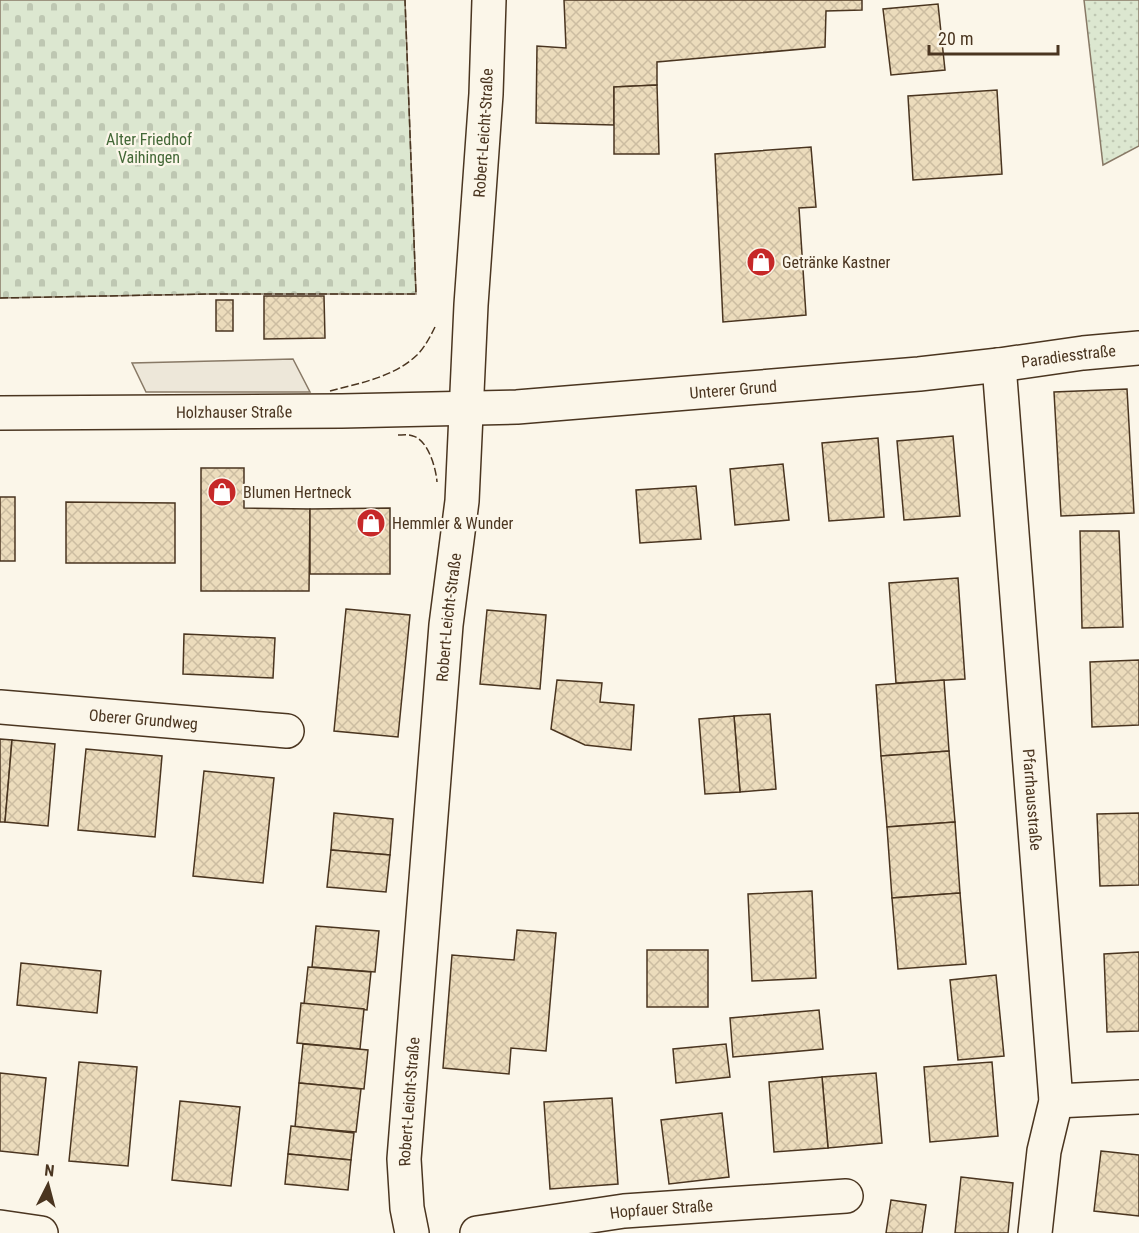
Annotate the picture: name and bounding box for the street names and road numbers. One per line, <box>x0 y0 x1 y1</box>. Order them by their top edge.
street label: Robert-Leicht-Straße <box>470 68 497 198</box>
street label: Paradiesstraße <box>1020 341 1117 372</box>
street label: Unterer Grund <box>689 377 778 403</box>
street label: Holzhauser Straße <box>176 402 292 422</box>
street label: Robert-Leicht-Straße <box>433 552 465 683</box>
street label: Oberer Grundweg <box>88 705 199 734</box>
street label: Pfarrhausstraße <box>1019 748 1046 851</box>
street label: Robert-Leicht-Straße <box>395 1036 424 1167</box>
street label: Hopfauer Straße <box>608 1196 714 1223</box>

